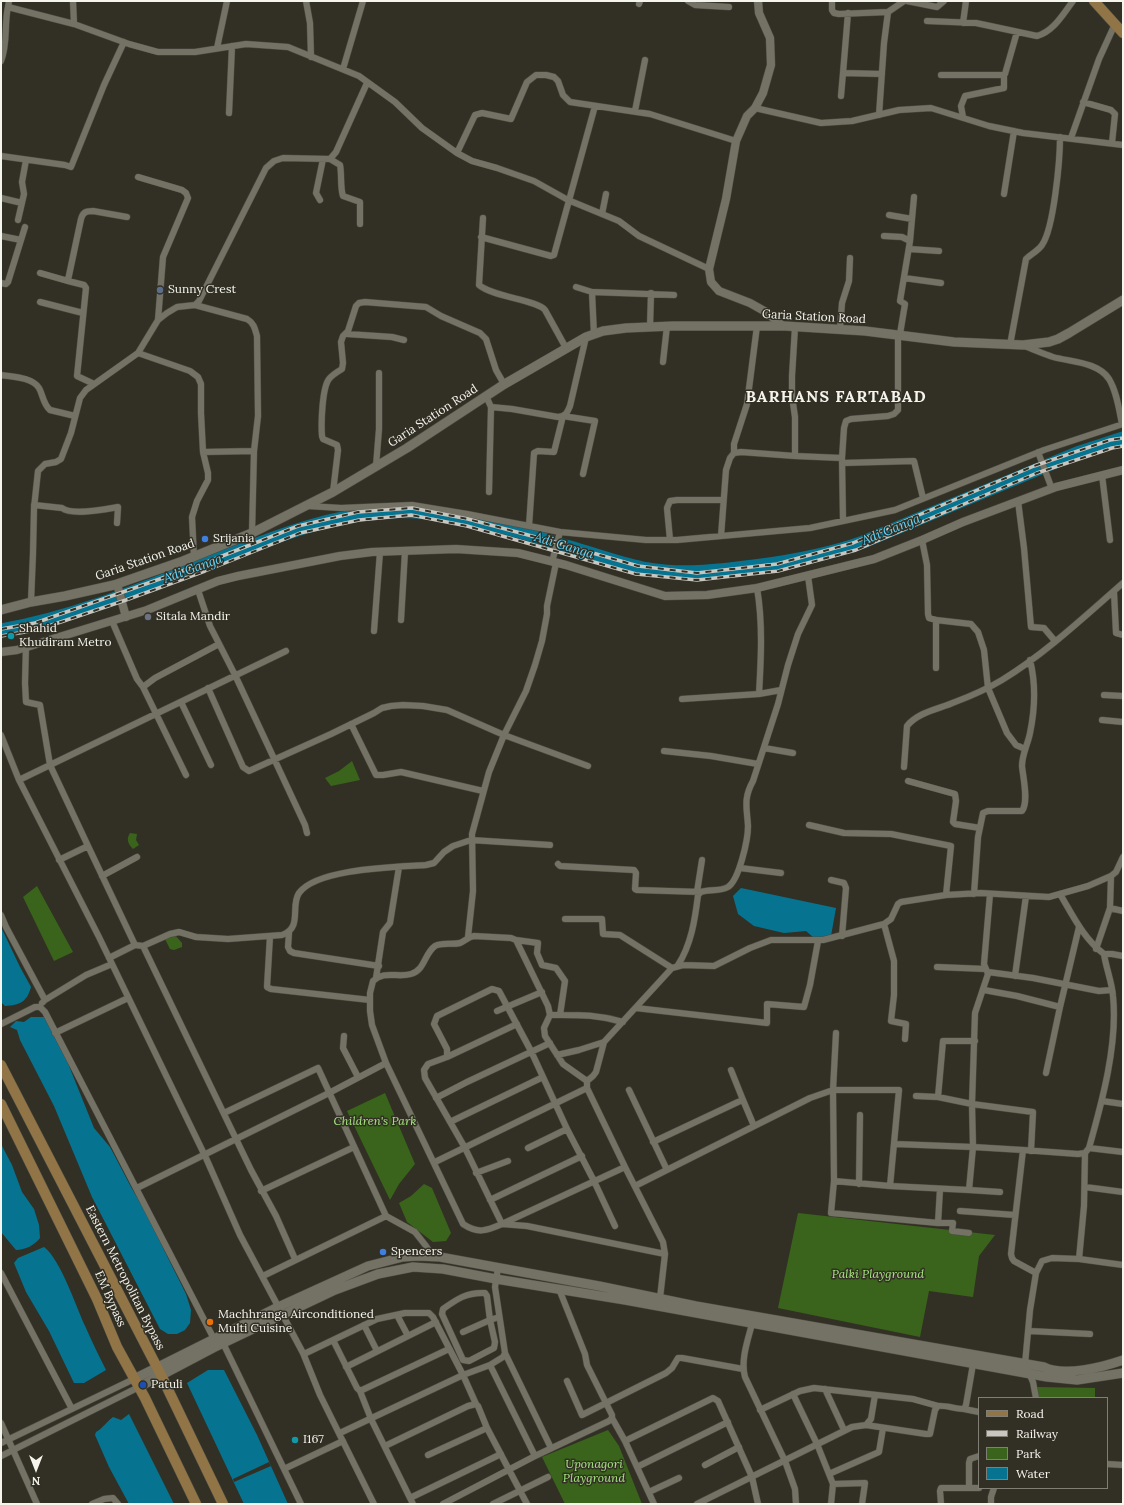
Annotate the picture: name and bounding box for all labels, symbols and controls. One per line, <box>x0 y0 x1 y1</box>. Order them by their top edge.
place label: Sunny Crest <box>168 283 236 297</box>
marker: Sunny Crest <box>155 285 165 295</box>
street label: Garia Station Road <box>762 307 866 327</box>
street label: Garia Station Road <box>385 382 481 450</box>
district label: BARHANS FARTABAD <box>745 387 927 407</box>
water label: Adi Ganga <box>859 511 923 549</box>
water label: Adi Ganga <box>532 530 596 562</box>
place label: Srijania <box>213 532 254 546</box>
marker: Srijania <box>200 534 210 544</box>
street label: Garia Station Road <box>93 536 197 584</box>
water label: Adi Ganga <box>161 551 225 587</box>
place label: Sitala Mandir <box>156 610 230 624</box>
marker: Sitala Mandir <box>143 612 153 622</box>
place label: Shahid Khudiram Metro <box>19 622 111 650</box>
marker: Shahid Khudiram Metro <box>6 631 16 641</box>
park label: Children's Park <box>333 1115 417 1129</box>
street label: Eastern Metropolitan Bypass <box>82 1203 168 1353</box>
place label: Spencers <box>391 1245 442 1259</box>
marker: Spencers <box>378 1247 388 1257</box>
park label: Palki Playground <box>832 1268 924 1282</box>
street label: EM Bypass <box>91 1269 129 1329</box>
place label: Machhranga Airconditioned Multi Cuisine <box>218 1308 374 1336</box>
marker: Machhranga Airconditioned Multi Cuisine <box>205 1317 215 1327</box>
place label: Patuli <box>151 1378 183 1392</box>
marker: Patuli <box>138 1380 148 1390</box>
legend <box>978 1397 1108 1489</box>
text: Road <box>1016 1406 1044 1421</box>
text: Railway <box>1016 1426 1058 1441</box>
place label: I167 <box>303 1433 324 1447</box>
marker: I167 <box>290 1435 300 1445</box>
text: Park <box>1016 1446 1041 1461</box>
north arrow <box>16 1449 56 1489</box>
park label: Uponagori Playground <box>563 1458 625 1486</box>
text: Water <box>1016 1466 1050 1481</box>
text: N <box>32 1474 40 1488</box>

